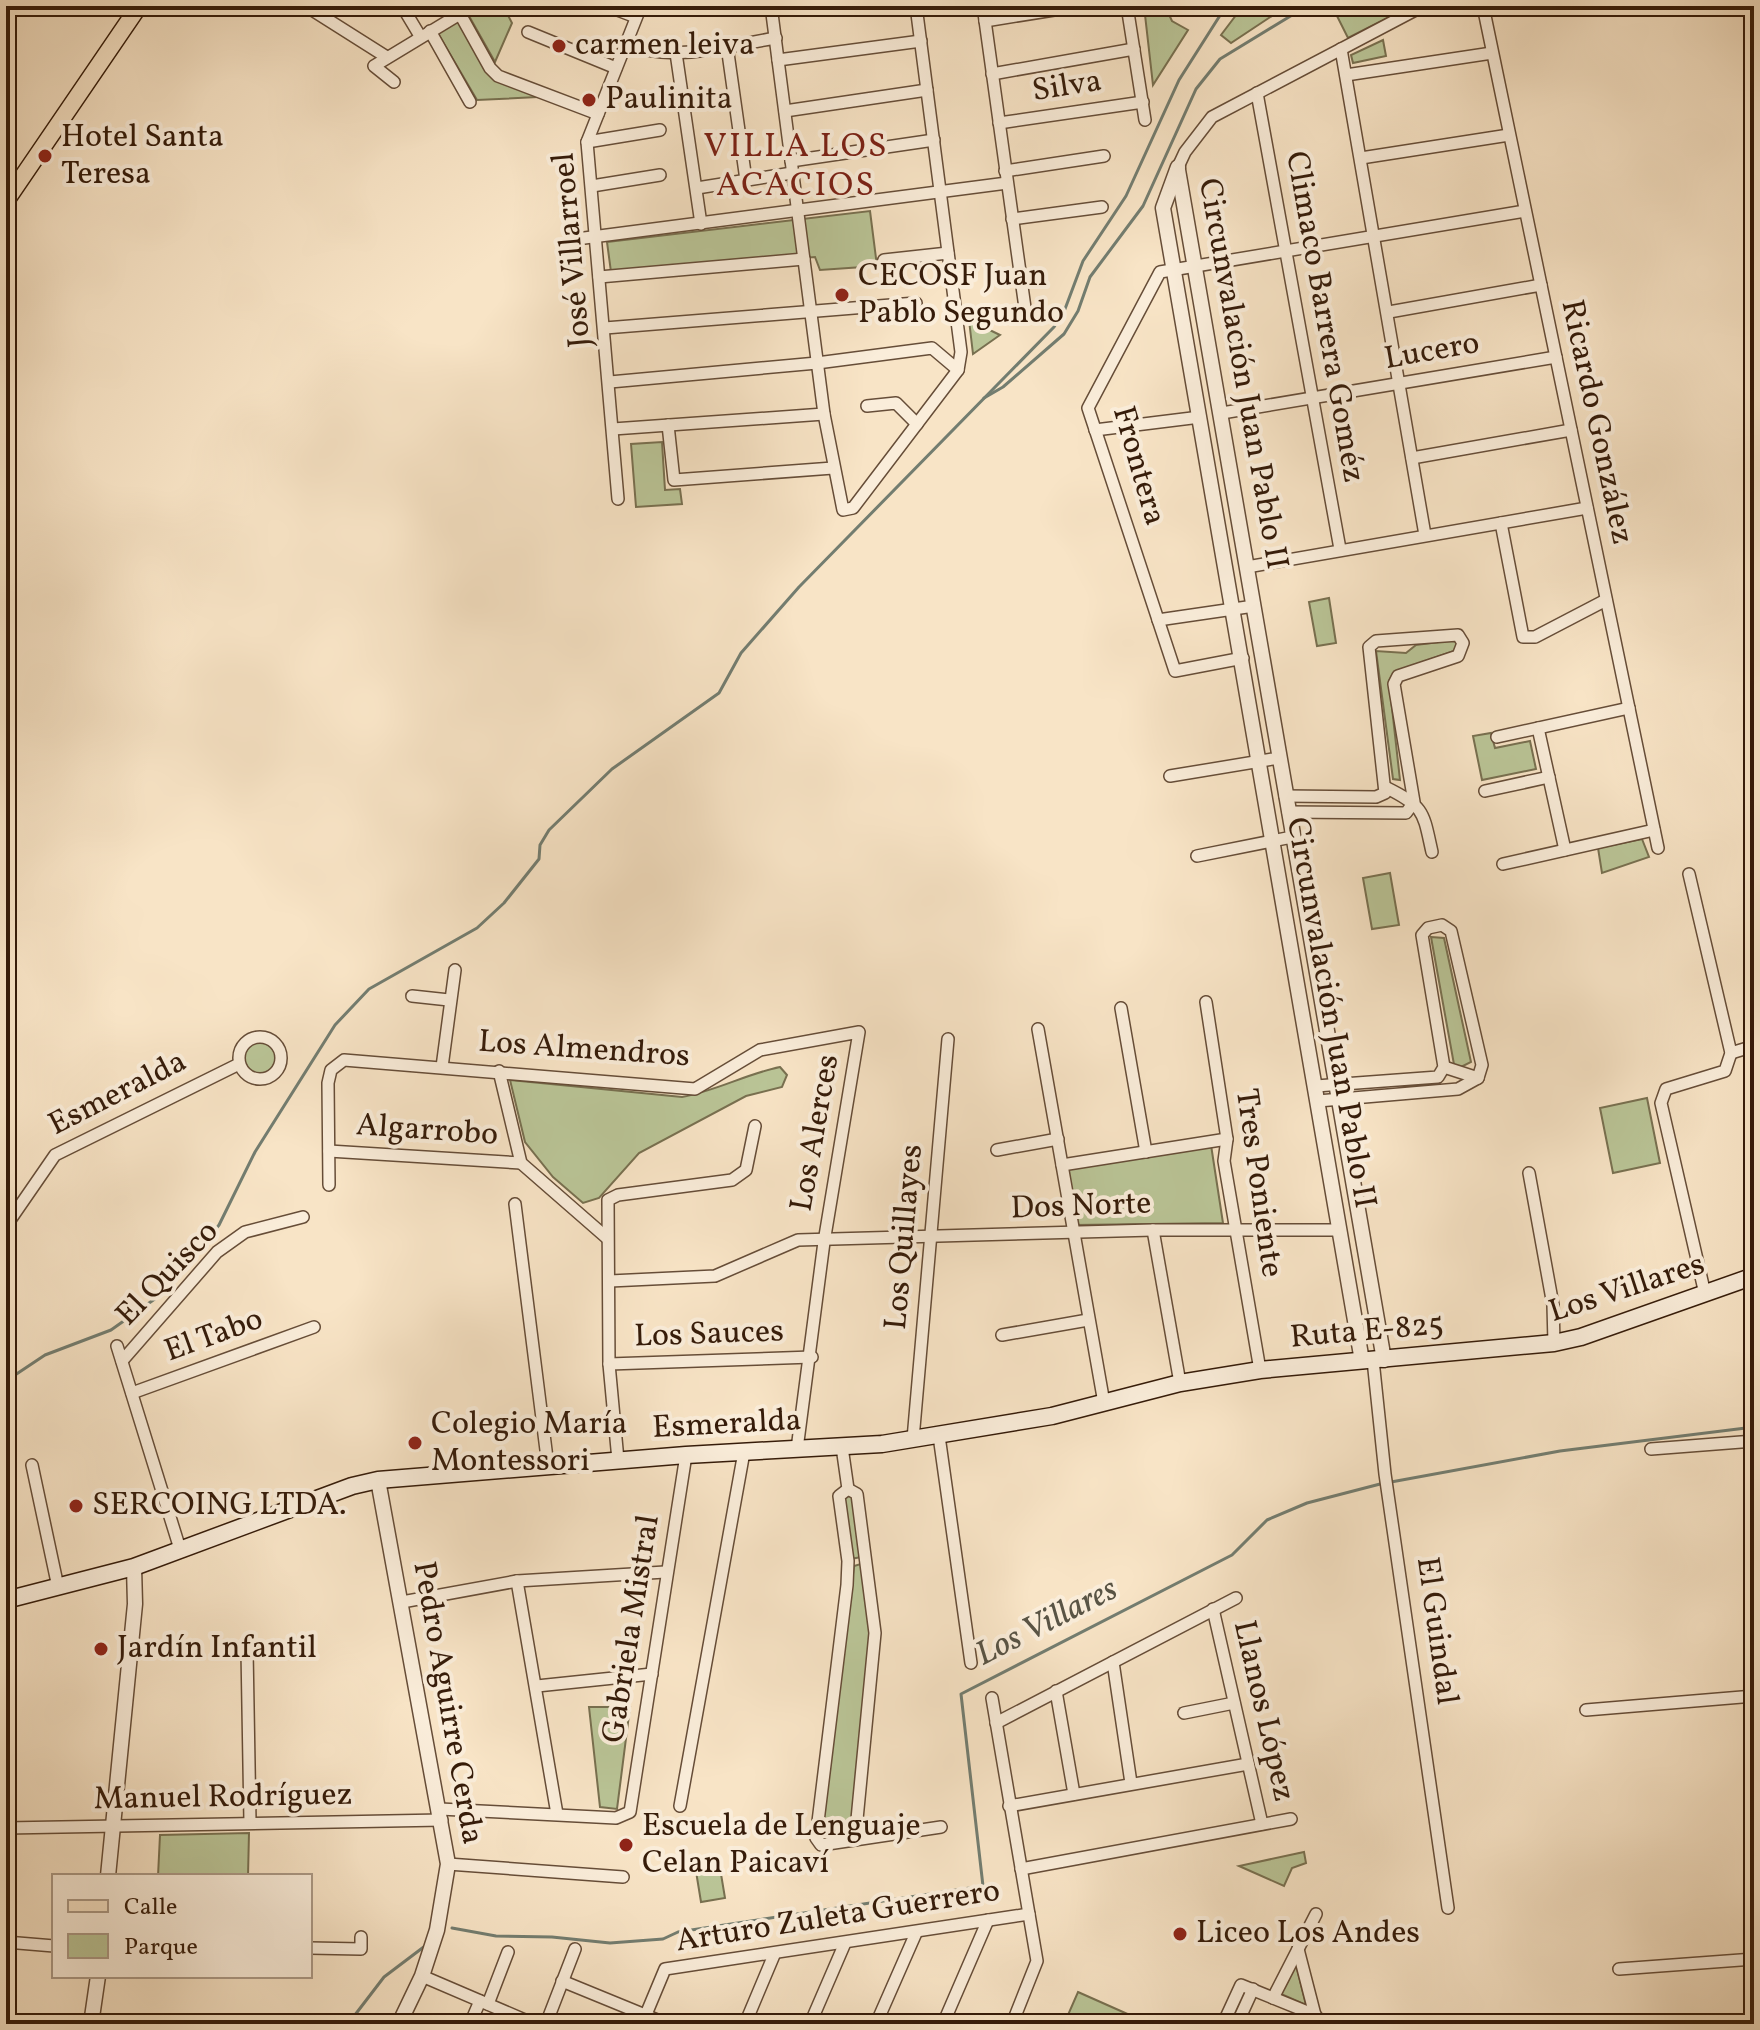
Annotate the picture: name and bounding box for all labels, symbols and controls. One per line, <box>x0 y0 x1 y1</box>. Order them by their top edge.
place label: carmen leiva <box>575 24 755 68</box>
marker: carmen leiva <box>550 37 568 55</box>
street label: Silva <box>1029 60 1105 114</box>
place label: Paulinita <box>605 78 733 122</box>
marker: Paulinita <box>580 91 598 109</box>
place label: Hotel Santa Teresa <box>61 116 224 197</box>
district label: VILLA LOS ACACIOS <box>704 124 888 210</box>
marker: Hotel Santa Teresa <box>36 147 54 165</box>
street label: Climaco Barrera Goméz <box>1273 148 1375 486</box>
street label: José Villarroel <box>543 151 603 349</box>
street label: Circunvalación Juan Pablo II <box>1186 175 1298 573</box>
place label: CECOSF Juan Pablo Segundo <box>858 255 1064 336</box>
marker: CECOSF Juan Pablo Segundo <box>833 286 851 304</box>
street label: Ricardo González <box>1549 296 1643 548</box>
street label: Lucero <box>1381 322 1483 382</box>
street label: Frontera <box>1100 401 1176 531</box>
street label: Circunvalación Juan Pablo II <box>1274 814 1386 1212</box>
street label: Los Almendros <box>477 1021 691 1079</box>
street label: Esmeralda <box>41 1041 195 1147</box>
street label: Los Alerces <box>781 1051 851 1215</box>
street label: Tres Poniente <box>1223 1086 1293 1280</box>
street label: Algarrobo <box>354 1104 500 1158</box>
street label: Los Quillayes <box>875 1142 935 1332</box>
street label: Dos Norte <box>1010 1183 1152 1231</box>
street label: El Quisco <box>107 1211 229 1337</box>
street label: Los Villares <box>1543 1243 1711 1335</box>
street label: El Tabo <box>159 1298 269 1374</box>
street label: Ruta E-825 <box>1288 1303 1446 1361</box>
street label: Los Sauces <box>633 1310 785 1360</box>
street label: Esmeralda <box>651 1399 803 1451</box>
place label: Colegio María Montessori <box>431 1403 627 1484</box>
marker: Colegio María Montessori <box>406 1434 424 1452</box>
place label: SERCOING LTDA. <box>92 1484 347 1528</box>
marker: SERCOING LTDA. <box>67 1497 85 1515</box>
street label: Gabriela Mistral <box>592 1512 672 1746</box>
street label: El Guindal <box>1404 1554 1468 1708</box>
street label: Pedro Aguirre Cerda <box>400 1558 494 1848</box>
water label: Los Villares <box>968 1567 1126 1679</box>
street label: Llanos López <box>1221 1616 1305 1806</box>
place label: Jardín Infantil <box>117 1627 317 1671</box>
marker: Jardín Infantil <box>92 1640 110 1658</box>
street label: Manuel Rodríguez <box>93 1774 353 1822</box>
place label: Escuela de Lenguaje Celan Paicaví <box>642 1805 921 1886</box>
marker: Escuela de Lenguaje Celan Paicaví <box>617 1836 635 1854</box>
street label: Arturo Zuleta Guerrero <box>673 1870 1003 1964</box>
legend <box>52 1874 312 1978</box>
text: Calle <box>124 1891 177 1925</box>
place label: Liceo Los Andes <box>1196 1912 1420 1956</box>
marker: Liceo Los Andes <box>1171 1925 1189 1943</box>
text: Parque <box>124 1931 198 1965</box>

